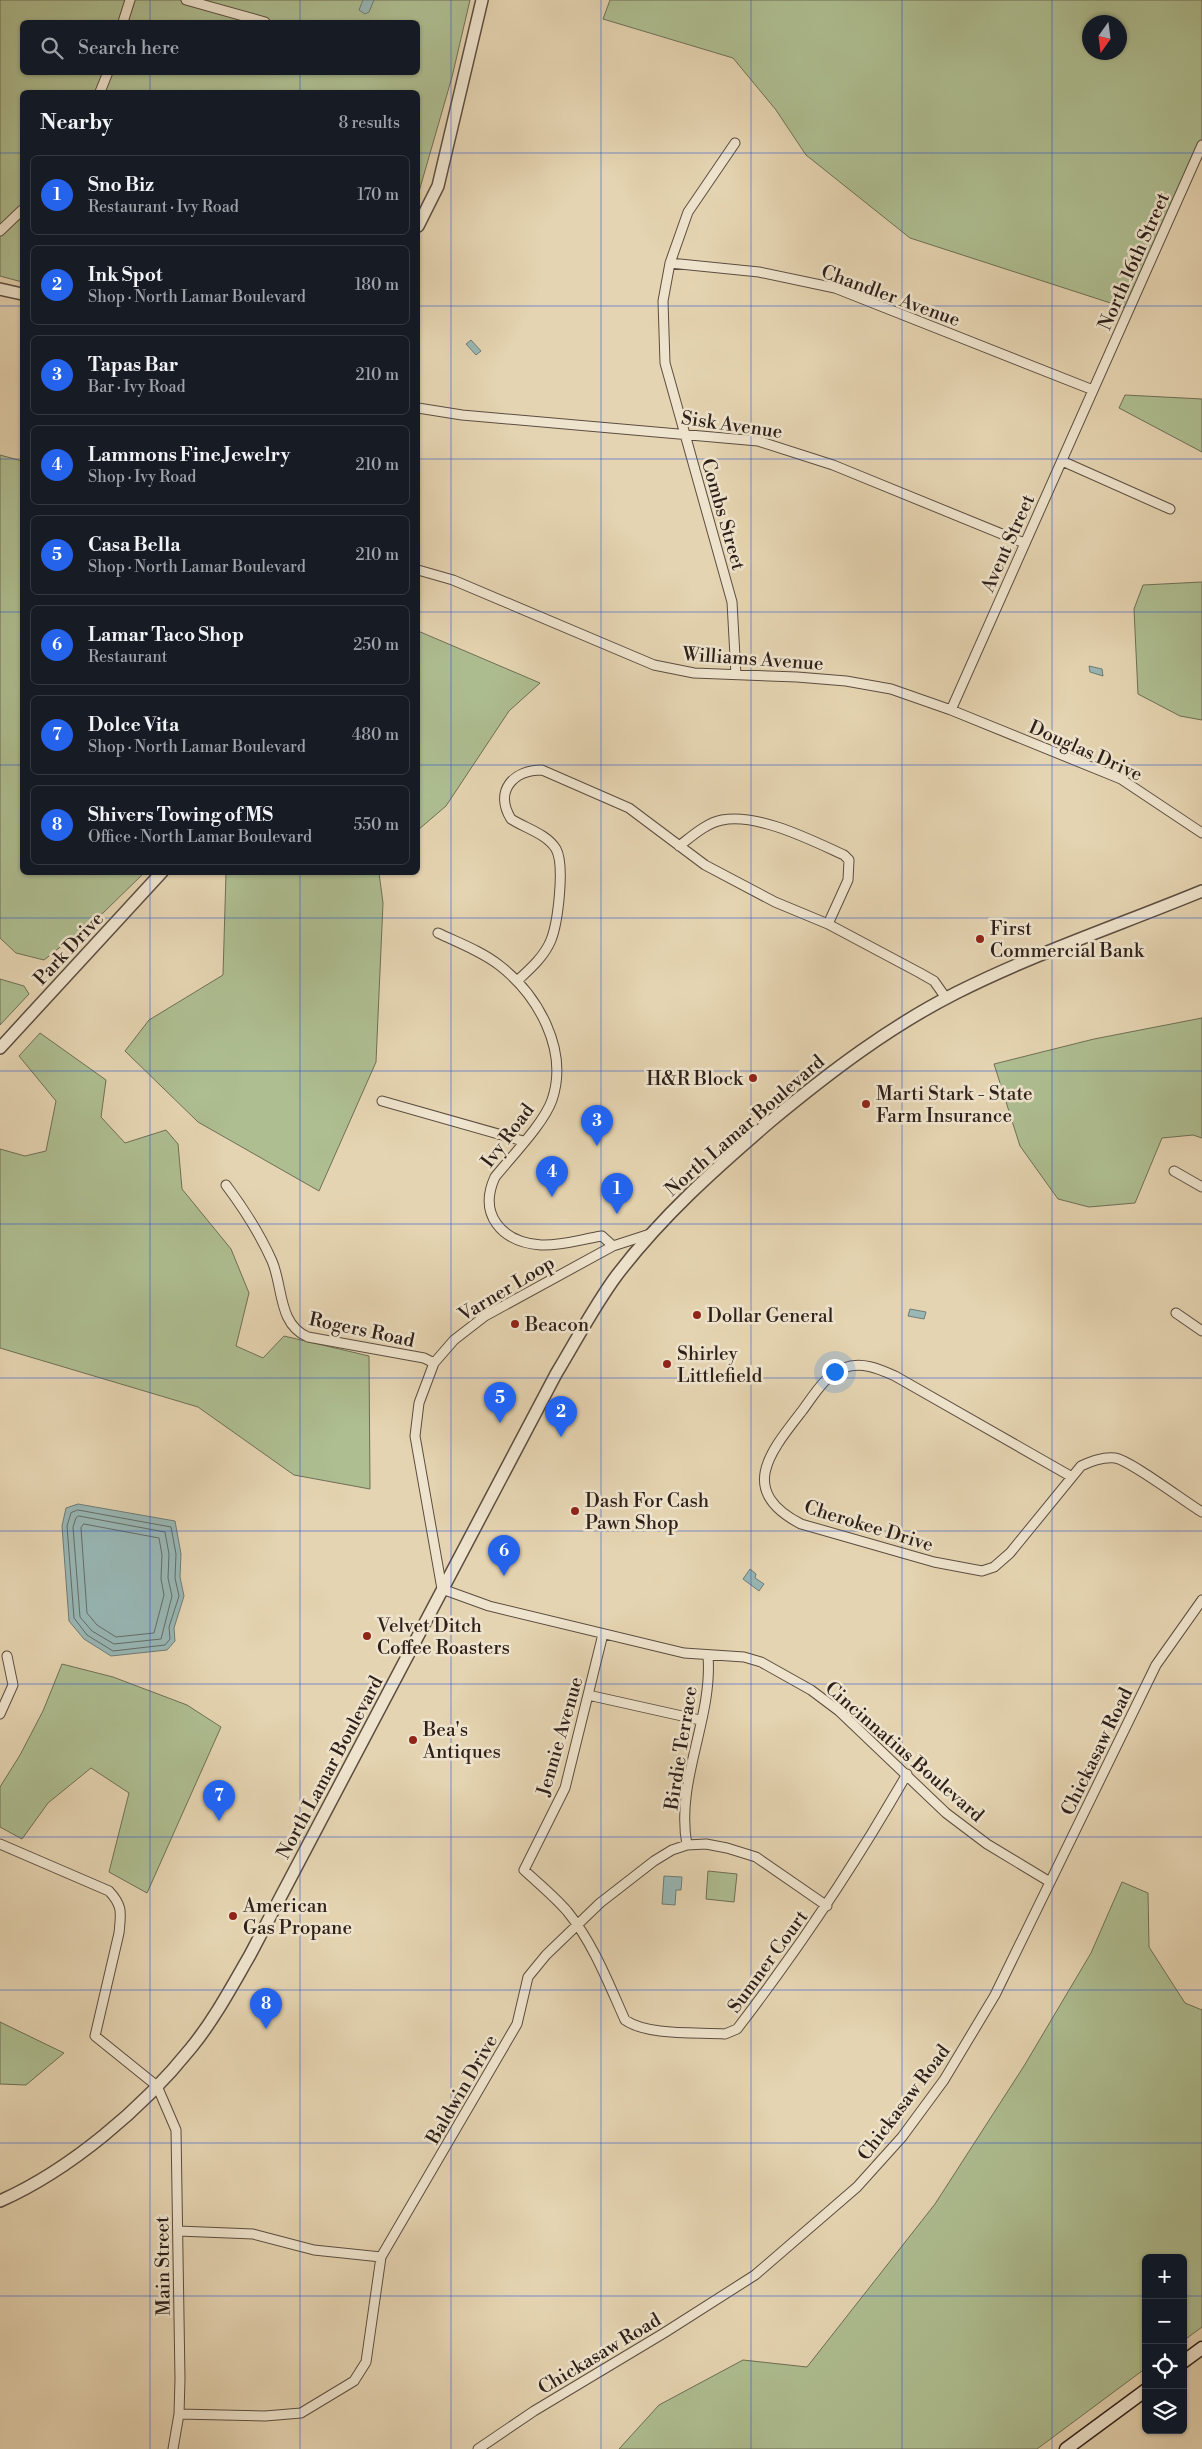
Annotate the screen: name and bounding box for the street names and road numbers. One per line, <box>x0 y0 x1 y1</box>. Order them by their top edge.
street label: North 16th Street <box>1093 189 1175 334</box>
street label: Chandler Avenue <box>818 260 963 332</box>
street label: Sisk Avenue <box>680 406 784 444</box>
street label: Combs Street <box>696 456 751 573</box>
street label: Avent Street <box>975 491 1040 597</box>
street label: Williams Avenue <box>681 642 824 676</box>
street label: Douglas Drive <box>1025 715 1146 787</box>
street label: Park Drive <box>29 907 109 990</box>
street label: North Lamar Boulevard <box>660 1050 830 1202</box>
street label: Ivy Road <box>476 1099 540 1172</box>
street label: Varner Loop <box>453 1251 559 1327</box>
street label: Rogers Road <box>307 1307 417 1353</box>
street label: Cherokee Drive <box>801 1495 936 1557</box>
street label: North Lamar Boulevard <box>271 1672 388 1863</box>
street label: Jennie Avenue <box>531 1674 588 1800</box>
street label: Cincinnatius Boulevard <box>820 1676 989 1827</box>
street label: Chickasaw Road <box>1056 1683 1138 1819</box>
street label: Birdie Terrace <box>659 1685 703 1813</box>
street label: Sumner Court <box>722 1905 813 2018</box>
street label: Baldwin Drive <box>420 2030 503 2149</box>
street label: Chickasaw Road <box>852 2040 955 2165</box>
street label: Main Street <box>150 2216 176 2316</box>
street label: Chickasaw Road <box>534 2308 666 2400</box>

